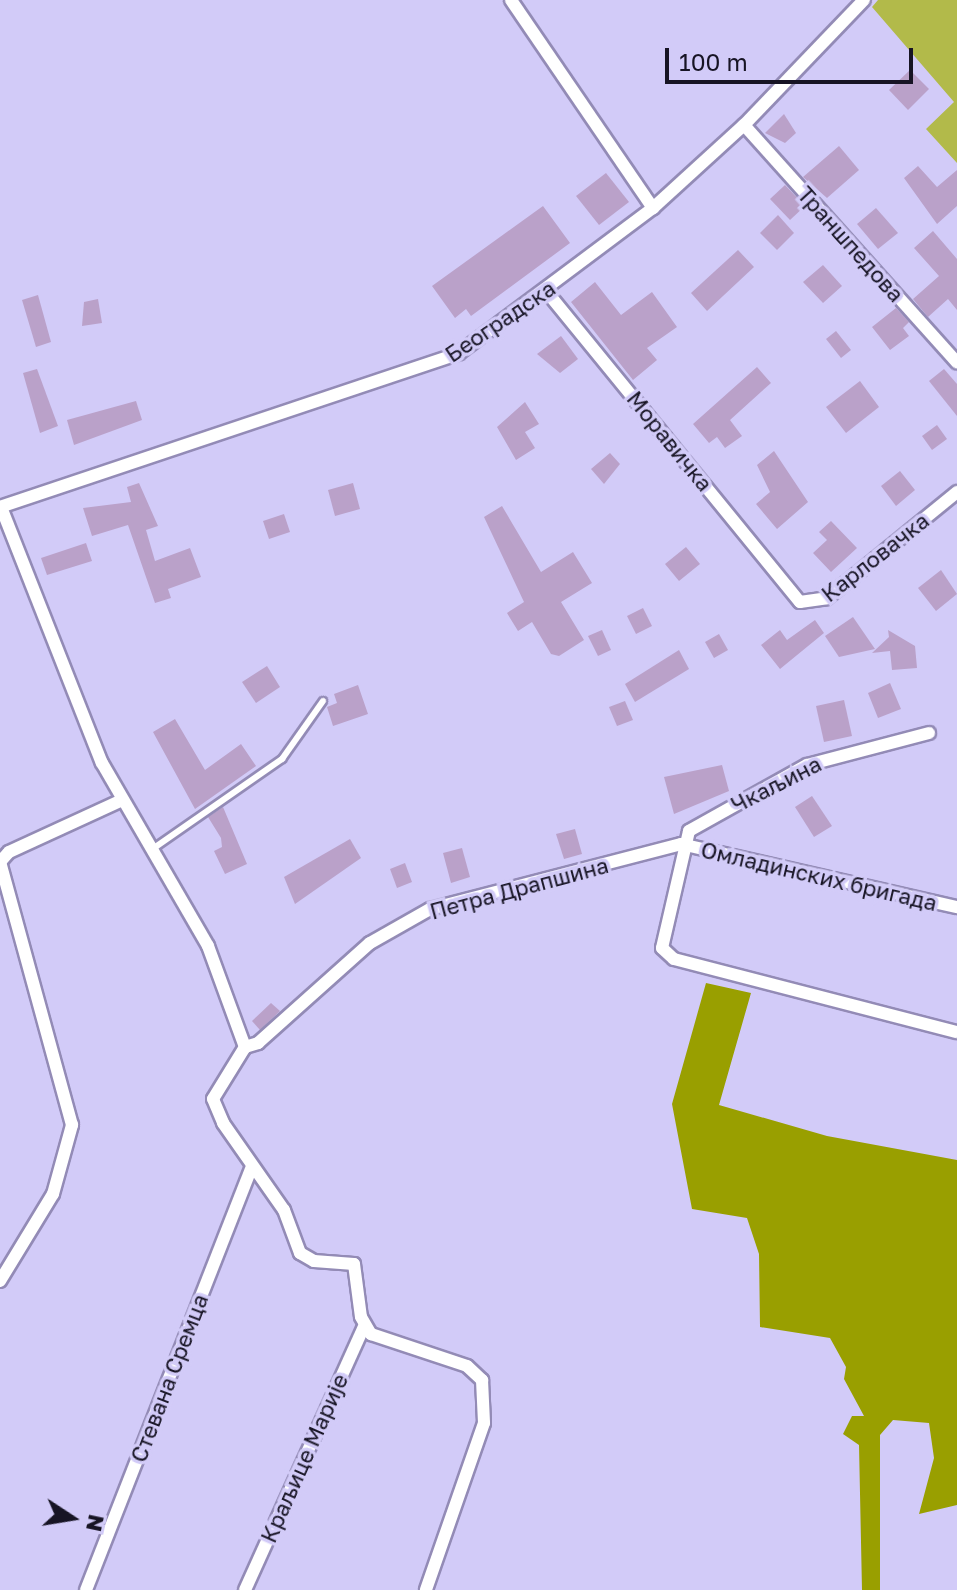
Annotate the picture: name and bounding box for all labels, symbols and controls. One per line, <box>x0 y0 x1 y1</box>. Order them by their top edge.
scale bar <box>669 32 917 82</box>
text: 100 m <box>679 47 748 76</box>
street label: Траншпедова <box>792 181 910 307</box>
street label: Београдска <box>440 275 560 367</box>
street label: Моравичка <box>622 386 718 496</box>
street label: Карловачка <box>816 507 934 607</box>
street label: Чкаљина <box>727 750 825 818</box>
street label: Омладинских бригада <box>698 836 940 916</box>
street label: Петра Драпшина <box>427 851 611 925</box>
street label: Стевана Сремца <box>125 1290 213 1466</box>
street label: Краљице Марије <box>255 1369 353 1547</box>
north arrow <box>32 1478 112 1558</box>
text: N <box>81 1512 111 1534</box>

